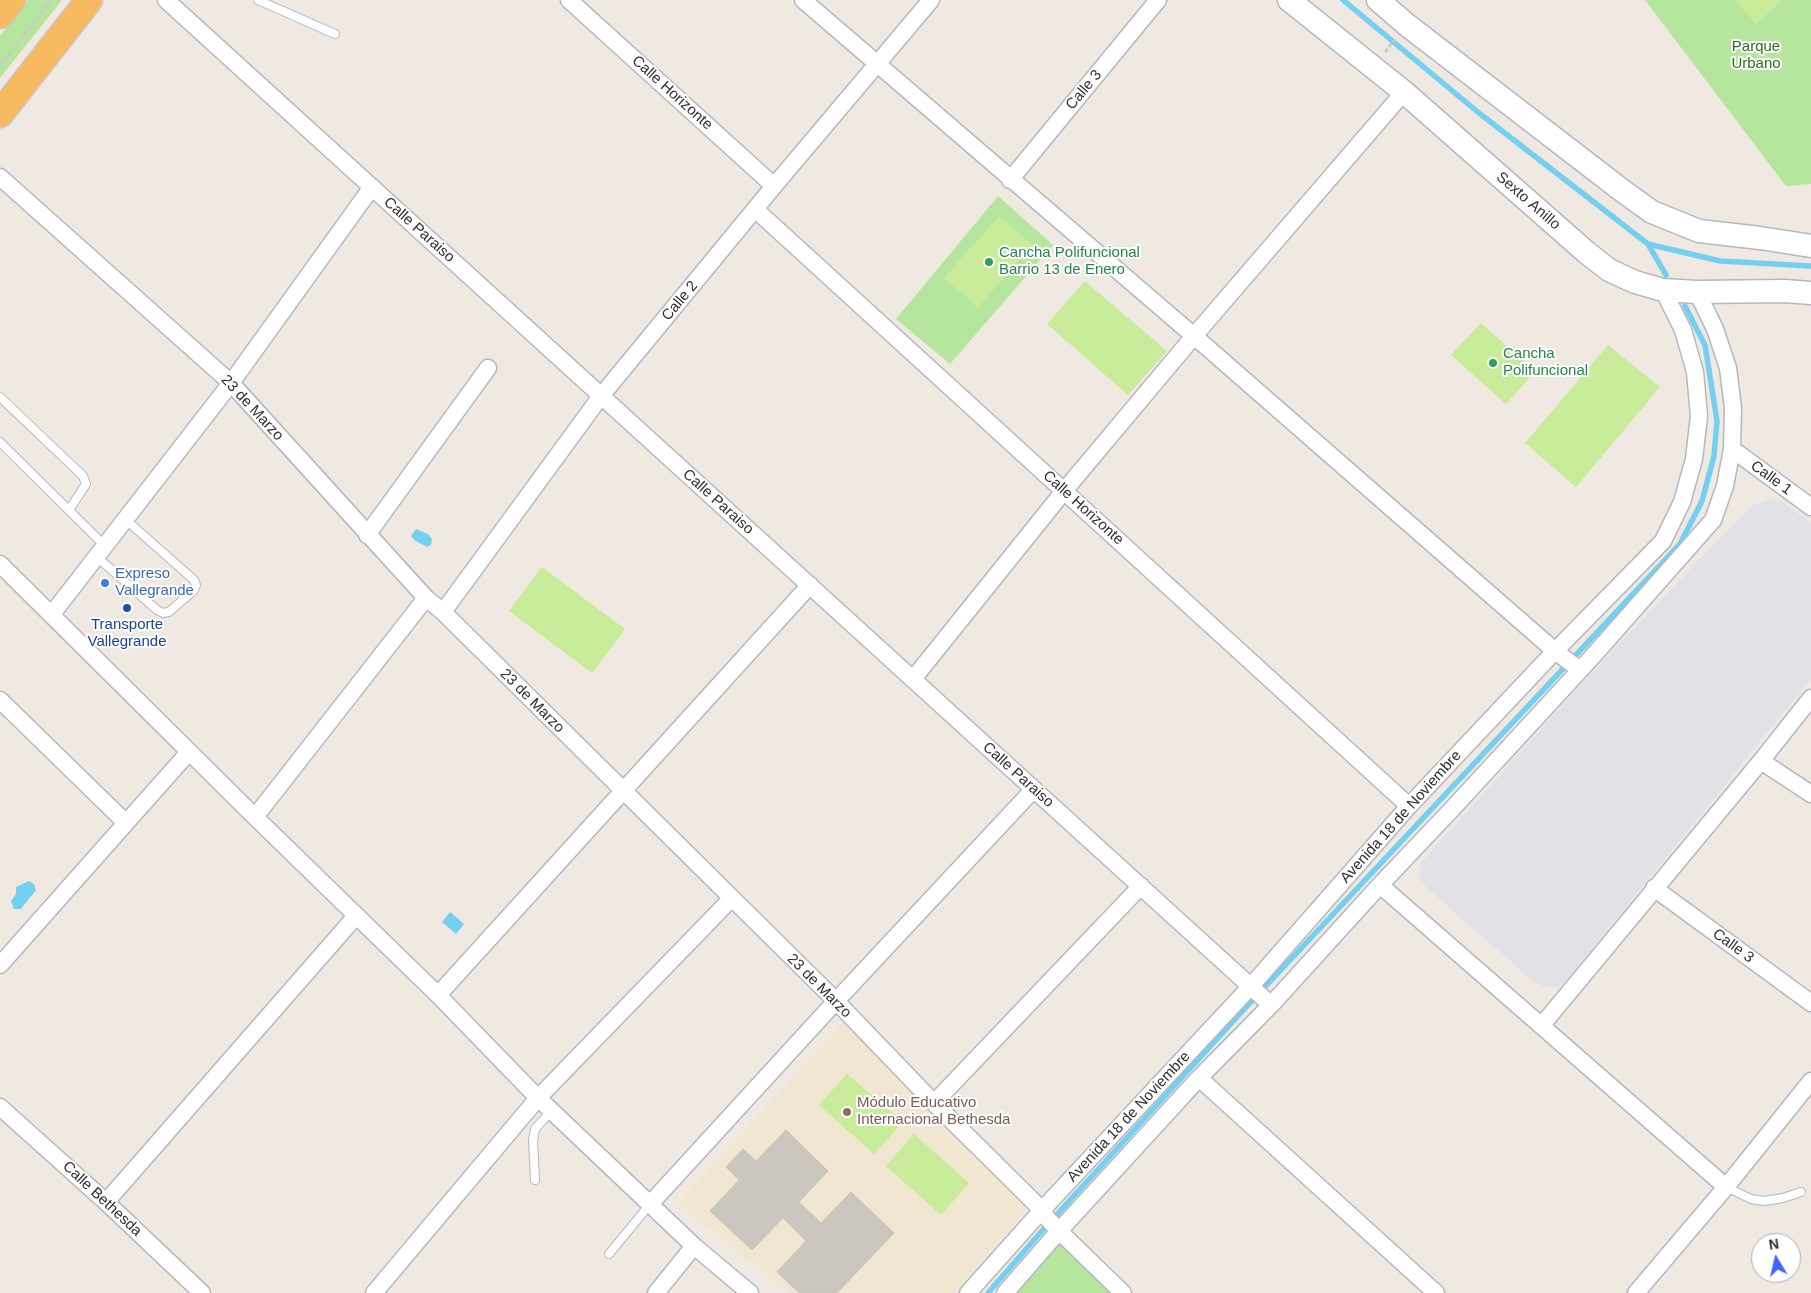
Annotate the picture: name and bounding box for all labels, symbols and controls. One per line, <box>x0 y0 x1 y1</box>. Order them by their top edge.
park label: Parque Urbano <box>1731 38 1781 73</box>
street label: Calle Horizonte <box>628 52 716 134</box>
street label: Calle 3 <box>1062 66 1106 114</box>
street label: Sexto Anillo <box>1492 168 1564 234</box>
street label: Calle Paraiso <box>380 193 458 267</box>
place label: Cancha Polifuncional Barrio 13 de Enero <box>999 244 1140 279</box>
marker: Cancha Polifuncional Barrio 13 de Enero <box>983 256 995 268</box>
street label: Calle 2 <box>658 277 702 325</box>
place label: Cancha Polifuncional <box>1503 345 1588 380</box>
marker: Cancha Polifuncional <box>1487 357 1499 369</box>
street label: 23 de Marzo <box>217 371 287 445</box>
street label: Calle 1 <box>1747 457 1795 499</box>
street label: Calle Paraiso <box>679 465 757 539</box>
street label: Calle Horizonte <box>1039 467 1127 549</box>
place label: Expreso Vallegrande <box>115 565 194 600</box>
marker: Expreso Vallegrande <box>99 577 111 589</box>
marker: Transporte Vallegrande <box>121 602 133 614</box>
place label: Transporte Vallegrande <box>88 616 166 651</box>
street label: 23 de Marzo <box>496 665 568 737</box>
street label: Calle Paraiso <box>979 738 1057 812</box>
street label: Avenida 18 de Noviembre <box>1337 747 1465 887</box>
street label: Calle 3 <box>1709 925 1757 967</box>
street label: 23 de Marzo <box>783 950 855 1022</box>
street label: Avenida 18 de Noviembre <box>1064 1048 1194 1186</box>
place label: Módulo Educativo Internacional Bethesda <box>857 1094 1010 1129</box>
marker: Módulo Educativo Internacional Bethesda <box>841 1106 853 1118</box>
street label: Calle Bethesda <box>59 1158 145 1240</box>
north arrow <box>1751 1233 1801 1283</box>
text: N <box>1768 1235 1780 1253</box>

